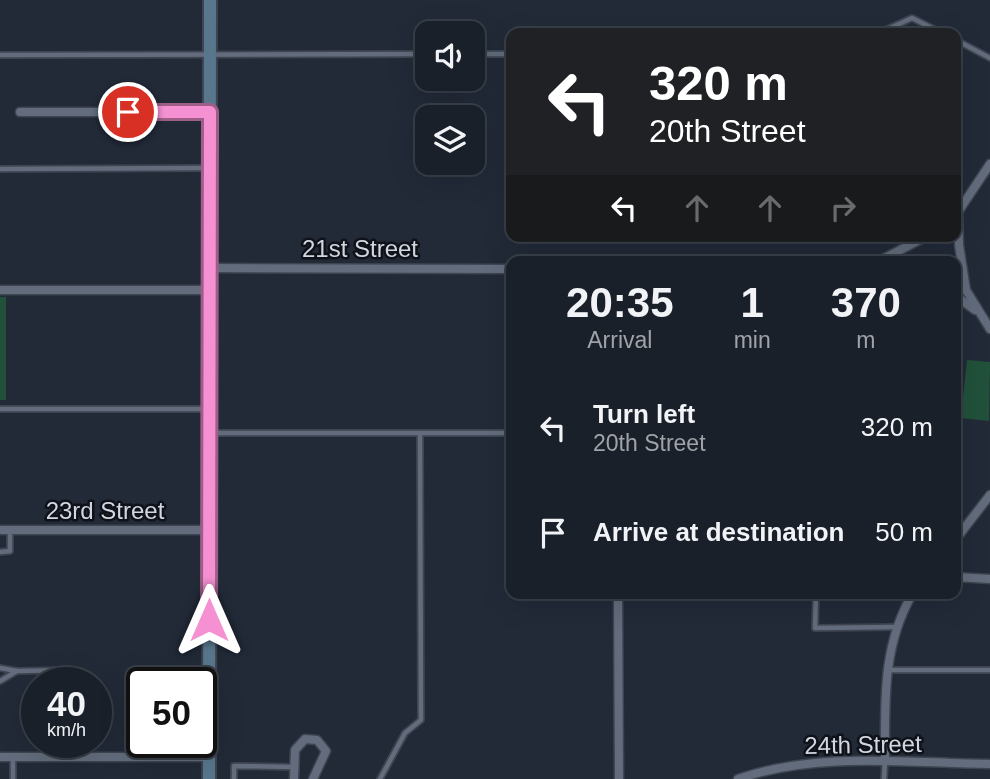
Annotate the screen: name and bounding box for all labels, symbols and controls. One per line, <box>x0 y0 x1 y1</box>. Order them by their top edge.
map controls <box>415 21 485 175</box>
button: sound <box>415 21 485 91</box>
icon: left <box>534 56 625 147</box>
text: 320 m <box>649 56 788 110</box>
pin <box>98 82 158 142</box>
icon: arrive <box>109 93 147 131</box>
button: layers <box>415 105 485 175</box>
text: 20th Street <box>649 113 806 149</box>
icon: left <box>605 189 643 227</box>
icon: ahead <box>678 189 716 227</box>
icon: ahead <box>751 189 789 227</box>
icon: right <box>824 189 862 227</box>
street label: 21st Street <box>302 235 418 262</box>
text: 20:35 <box>566 279 674 326</box>
text: 1 <box>740 279 764 326</box>
text: 370 <box>831 279 901 326</box>
text: Arrival <box>587 327 652 353</box>
text: min <box>734 327 771 353</box>
text: m <box>856 327 875 353</box>
text: Turn left <box>593 399 695 429</box>
icon: left <box>534 409 572 447</box>
text: 320 m <box>861 412 933 442</box>
text: 20th Street <box>593 430 706 456</box>
street label: 23rd Street <box>46 497 165 524</box>
icon: arrive <box>534 514 572 552</box>
text: Arrive at destination <box>593 517 844 547</box>
text: 50 m <box>875 517 933 547</box>
position arrow <box>172 583 246 657</box>
speed limit sign: 50 <box>126 667 217 758</box>
text: 40 <box>47 684 86 723</box>
text: km/h <box>47 720 86 740</box>
street label: 24th Street <box>804 730 922 759</box>

